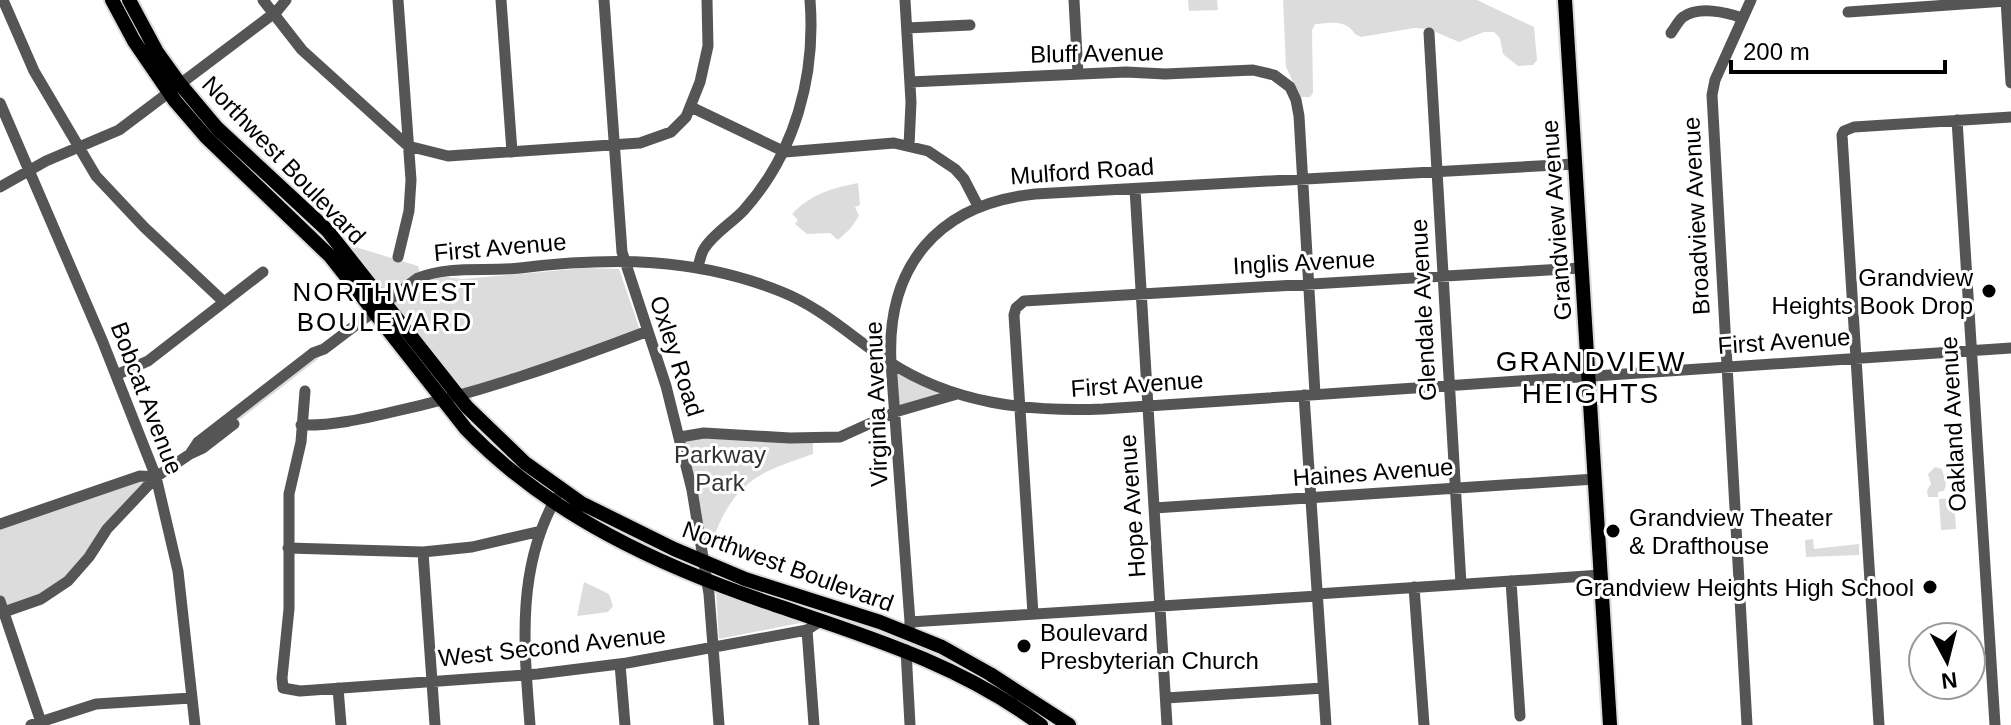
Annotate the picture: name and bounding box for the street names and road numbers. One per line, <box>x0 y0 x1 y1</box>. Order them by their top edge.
street label: Bluff Avenue <box>1030 38 1164 68</box>
street label: Northwest Boulevard <box>197 70 371 250</box>
street label: Broadview Avenue <box>1677 116 1715 316</box>
street label: Grandview Avenue <box>1536 119 1576 321</box>
street label: Mulford Road <box>1009 153 1155 189</box>
street label: Glendale Avenue <box>1405 218 1441 402</box>
street label: First Avenue <box>433 228 567 266</box>
street label: Inglis Avenue <box>1232 245 1376 279</box>
street label: Oxley Road <box>645 292 709 420</box>
street label: Bobcat Avenue <box>106 318 188 478</box>
street label: Virginia Avenue <box>860 321 892 487</box>
street label: First Avenue <box>1717 323 1851 359</box>
street label: Oakland Avenue <box>1935 336 1971 512</box>
street label: First Avenue <box>1070 366 1204 402</box>
street label: Hope Avenue <box>1114 433 1150 579</box>
street label: Haines Avenue <box>1292 453 1454 491</box>
street label: Northwest Boulevard <box>679 515 897 617</box>
street label: West Second Avenue <box>437 621 667 671</box>

